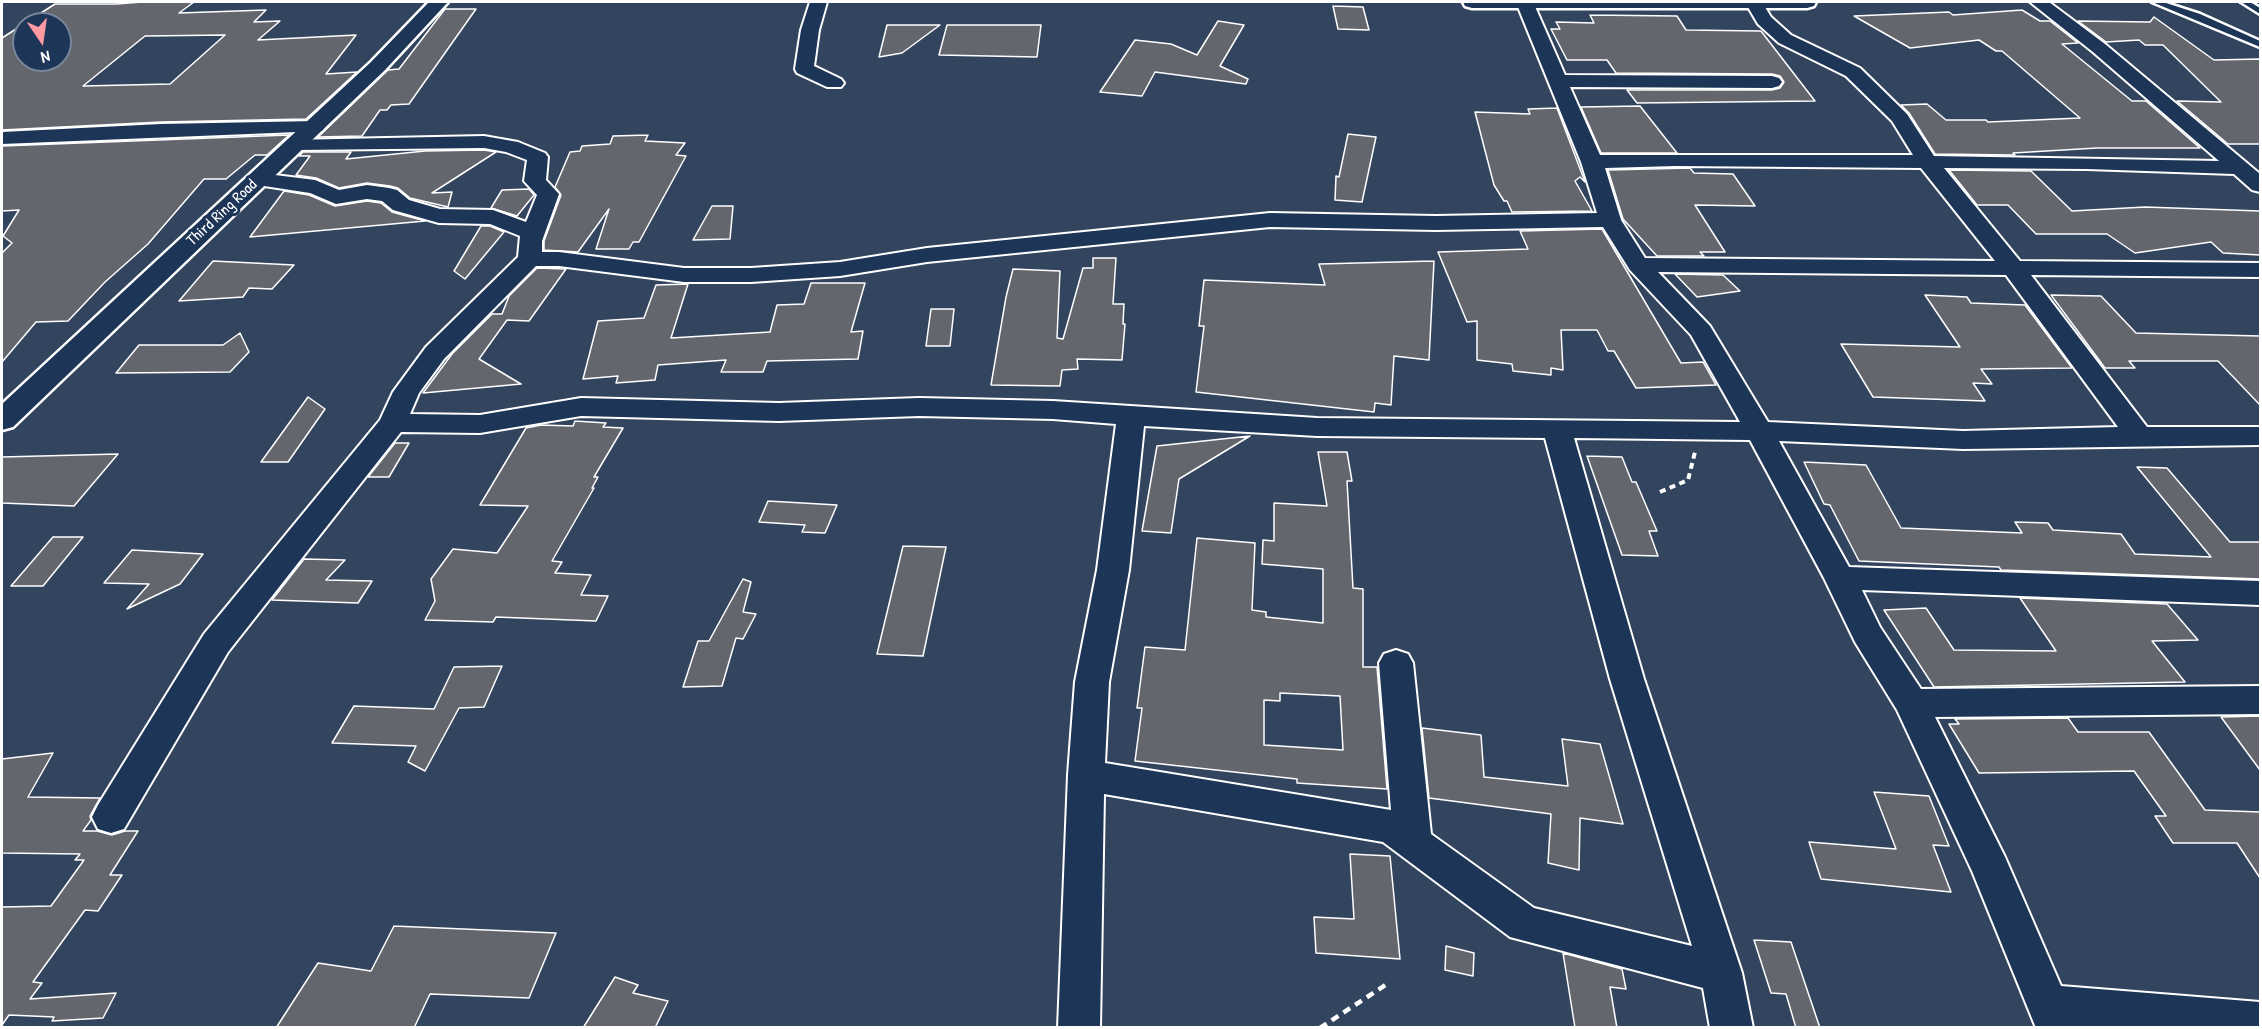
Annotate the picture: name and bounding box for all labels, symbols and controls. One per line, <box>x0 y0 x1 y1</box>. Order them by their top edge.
north arrow <box>12 12 72 72</box>
text: N <box>39 46 52 69</box>
street label: Third Ring Road <box>183 176 261 250</box>

